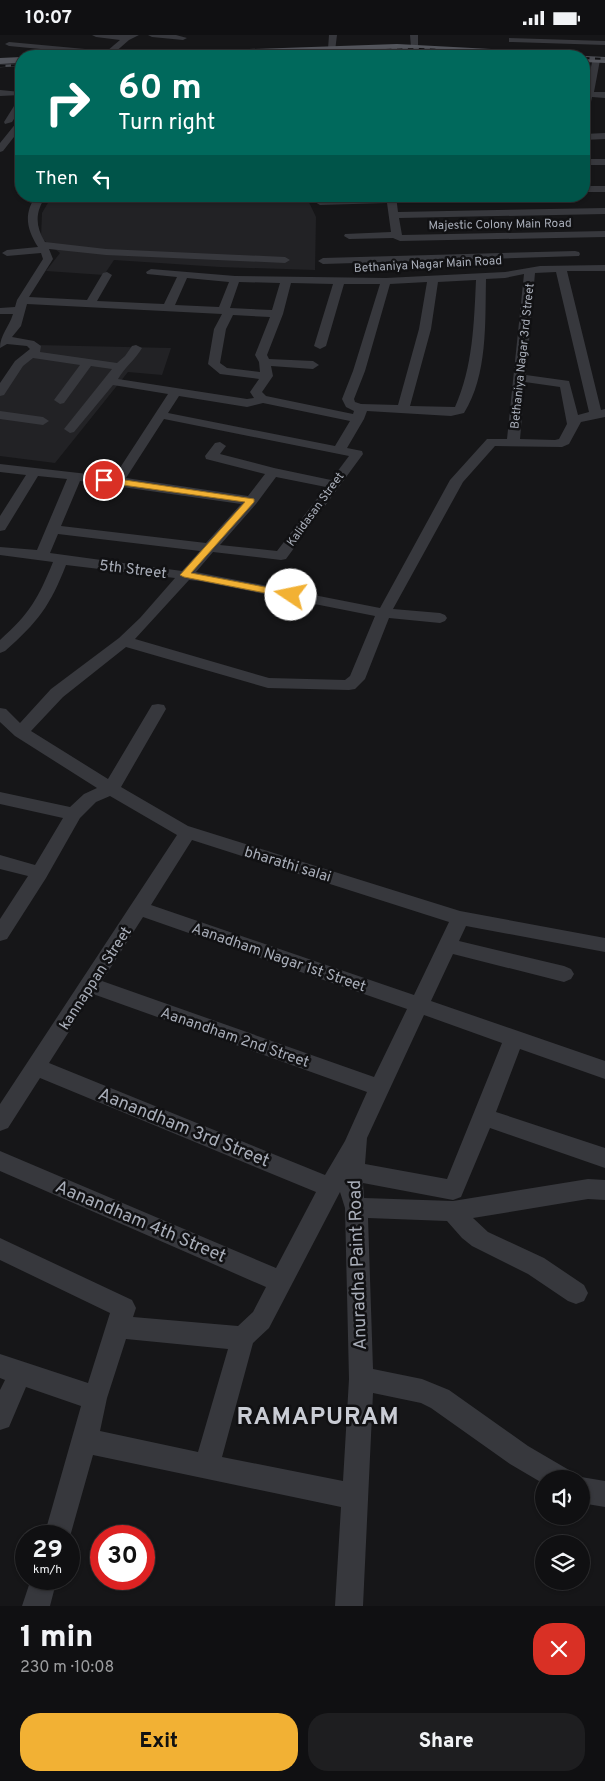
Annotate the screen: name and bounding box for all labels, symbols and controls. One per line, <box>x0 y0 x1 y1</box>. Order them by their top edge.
text: 10:07 <box>25 6 72 30</box>
text: 60 m <box>118 67 202 111</box>
icon: right <box>35 70 100 135</box>
text: Turn right <box>118 110 215 137</box>
icon: left <box>88 165 116 193</box>
text: Then <box>35 167 78 191</box>
street label: Majestic Colony Main Road <box>428 216 572 234</box>
street label: Bethaniya Nagar Main Road <box>354 253 503 277</box>
street label: Bethaniya Nagar 3rd Street <box>507 282 539 430</box>
pin <box>83 459 125 501</box>
icon: arrive <box>90 466 118 494</box>
street label: Kalidasan Street <box>284 469 348 550</box>
street label: 5th Street <box>98 557 168 584</box>
position arrow <box>264 568 316 620</box>
street label: bharathi salai <box>242 843 333 888</box>
street label: Aanadham Nagar 1st Street <box>189 920 368 997</box>
street label: kannappan Street <box>56 924 137 1034</box>
street label: Aanandham 2nd Street <box>158 1004 311 1073</box>
street label: Aanandham 3rd Street <box>94 1083 273 1173</box>
street label: Aanandham 4th Street <box>52 1176 229 1269</box>
street label: Anuradha Paint Road <box>344 1179 373 1351</box>
district label: RAMAPURAM <box>236 1403 400 1433</box>
map controls <box>535 1470 590 1590</box>
button: sound <box>535 1470 590 1525</box>
speed limit sign: 30 <box>90 1525 155 1590</box>
text: 29 <box>32 1535 63 1567</box>
button: layers <box>535 1535 590 1590</box>
text: km/h <box>33 1562 62 1578</box>
text: 1 min <box>20 1620 93 1657</box>
button: close <box>533 1623 585 1675</box>
text: 230 m · 10:08 <box>20 1658 114 1678</box>
button: Exit <box>20 1713 298 1771</box>
button: Share <box>308 1713 585 1771</box>

